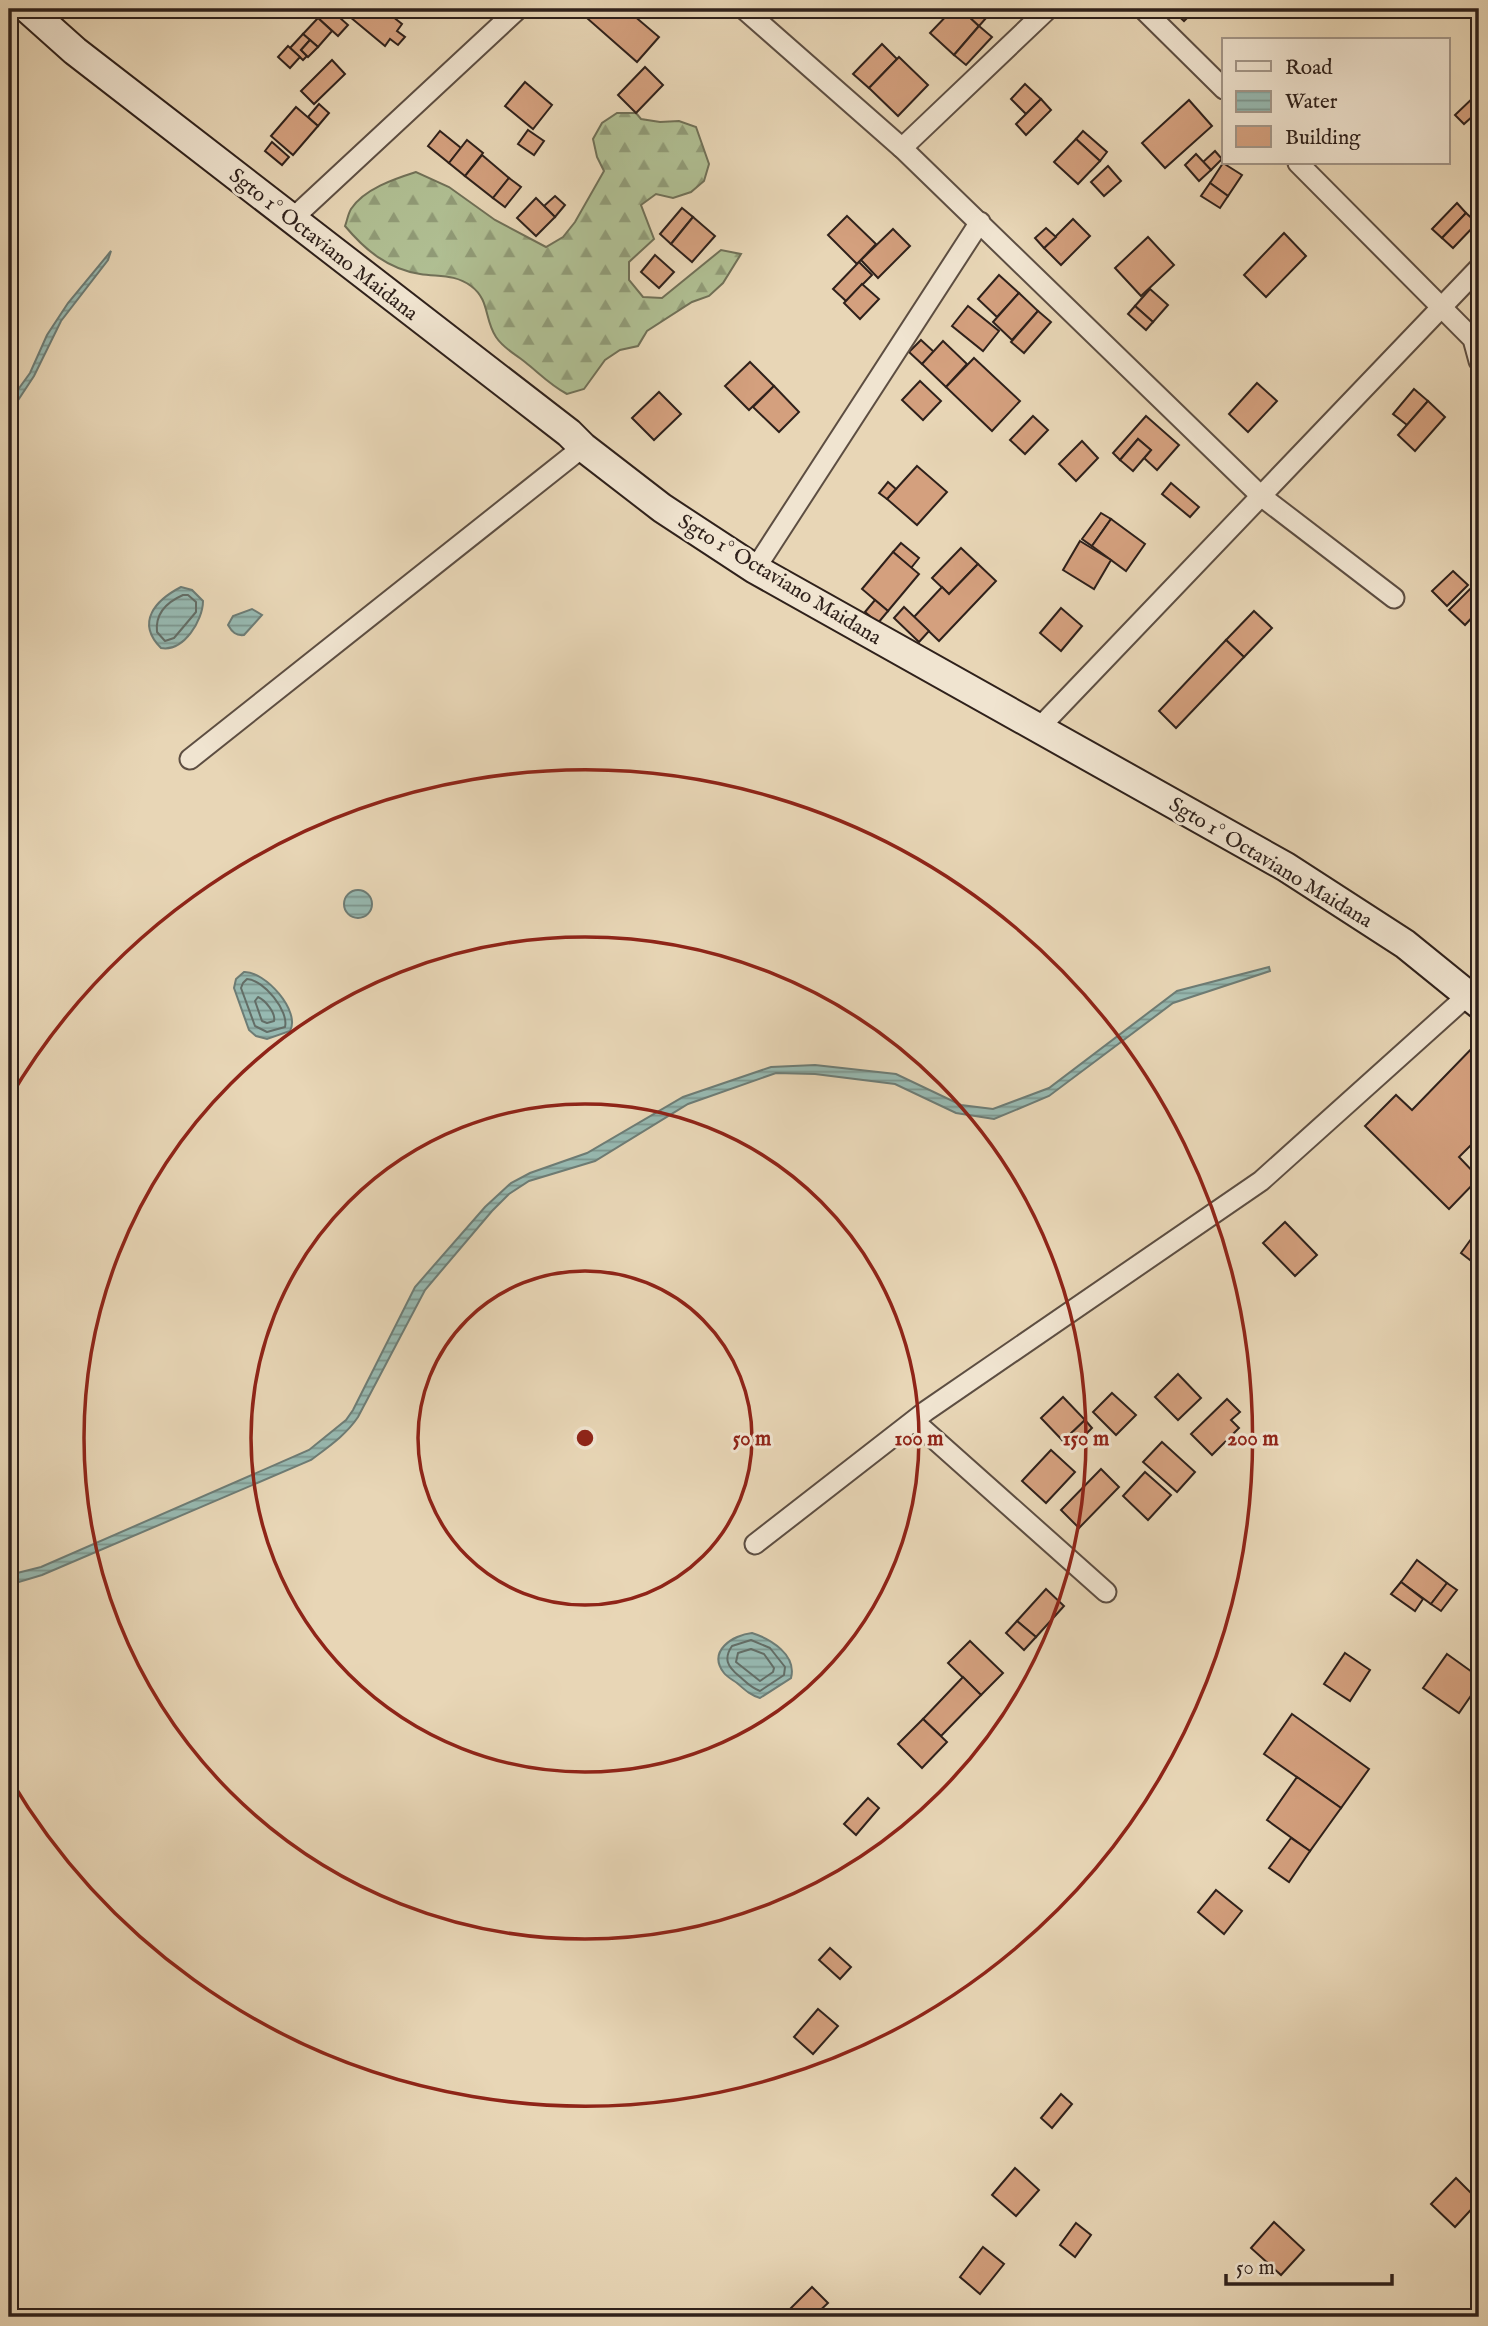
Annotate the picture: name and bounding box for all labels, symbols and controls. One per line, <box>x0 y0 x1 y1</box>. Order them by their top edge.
legend <box>1222 38 1450 164</box>
text: Road <box>1285 55 1333 82</box>
text: Water <box>1285 89 1338 116</box>
text: Building <box>1285 125 1361 152</box>
street label: Sgto 1° Octaviano Maidana <box>223 163 424 328</box>
street label: Sgto 1° Octaviano Maidana <box>673 509 887 652</box>
street label: Sgto 1° Octaviano Maidana <box>1164 792 1378 935</box>
centre of rings <box>573 1426 597 1450</box>
text: 50 m <box>733 1426 772 1453</box>
text: 100 m <box>894 1426 944 1453</box>
text: 150 m <box>1063 1426 1110 1453</box>
text: 200 m <box>1227 1426 1279 1453</box>
scale bar <box>1226 2242 1392 2286</box>
text: 50 m <box>1236 2255 1275 2282</box>

